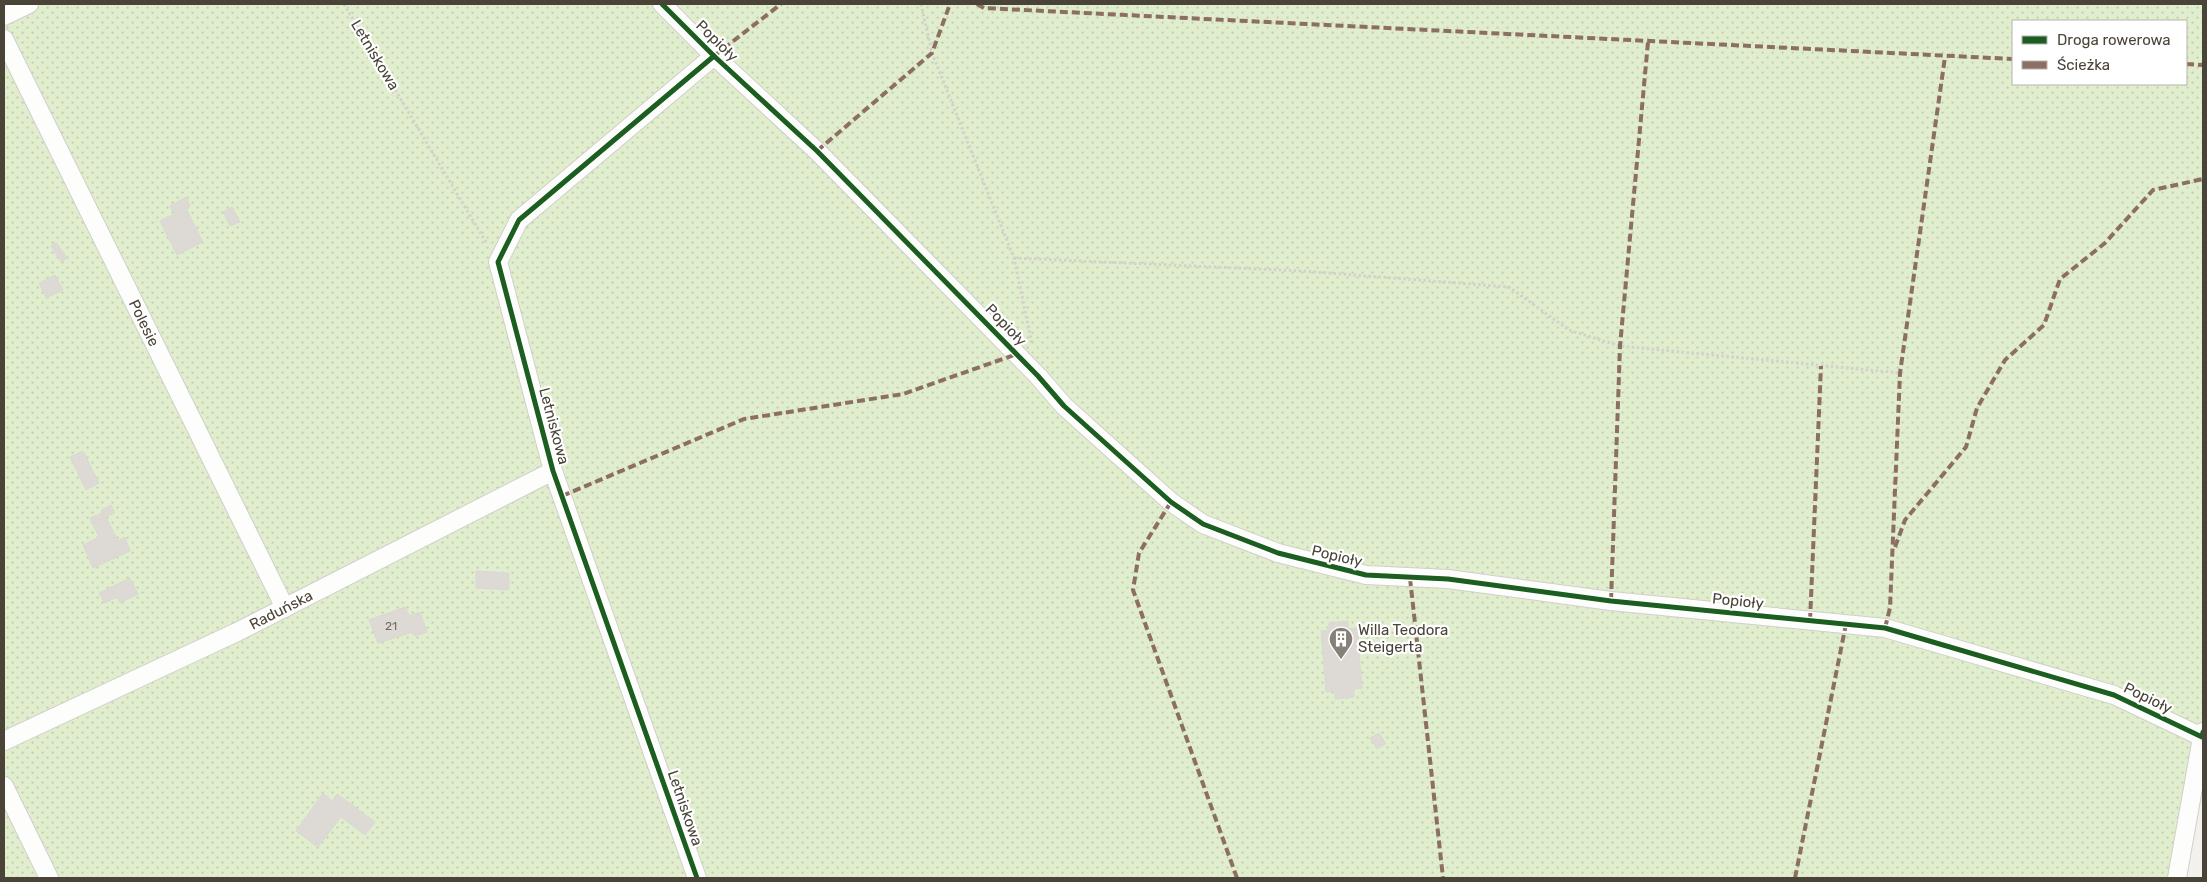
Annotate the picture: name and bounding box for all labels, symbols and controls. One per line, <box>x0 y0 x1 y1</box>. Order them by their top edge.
street label: Letniskowa <box>347 17 403 93</box>
street label: Popioły <box>692 17 742 65</box>
legend <box>2012 20 2187 85</box>
text: Droga rowerowa <box>2057 31 2171 49</box>
text: Ścieżka <box>2057 56 2110 74</box>
street label: Polesie <box>125 297 163 349</box>
street label: Popioły <box>982 300 1030 350</box>
street label: Letniskowa <box>535 386 573 466</box>
street label: Popioły <box>1310 541 1364 571</box>
street label: Raduńska <box>246 586 316 634</box>
street label: Popioły <box>1711 589 1765 613</box>
house number: 21 <box>385 619 397 633</box>
place label: Willa Teodora Steigerta <box>1358 621 1448 656</box>
building icon: Willa Teodora Steigerta <box>1328 626 1354 660</box>
street label: Popioły <box>2121 679 2175 717</box>
street label: Letniskowa <box>664 768 706 848</box>

